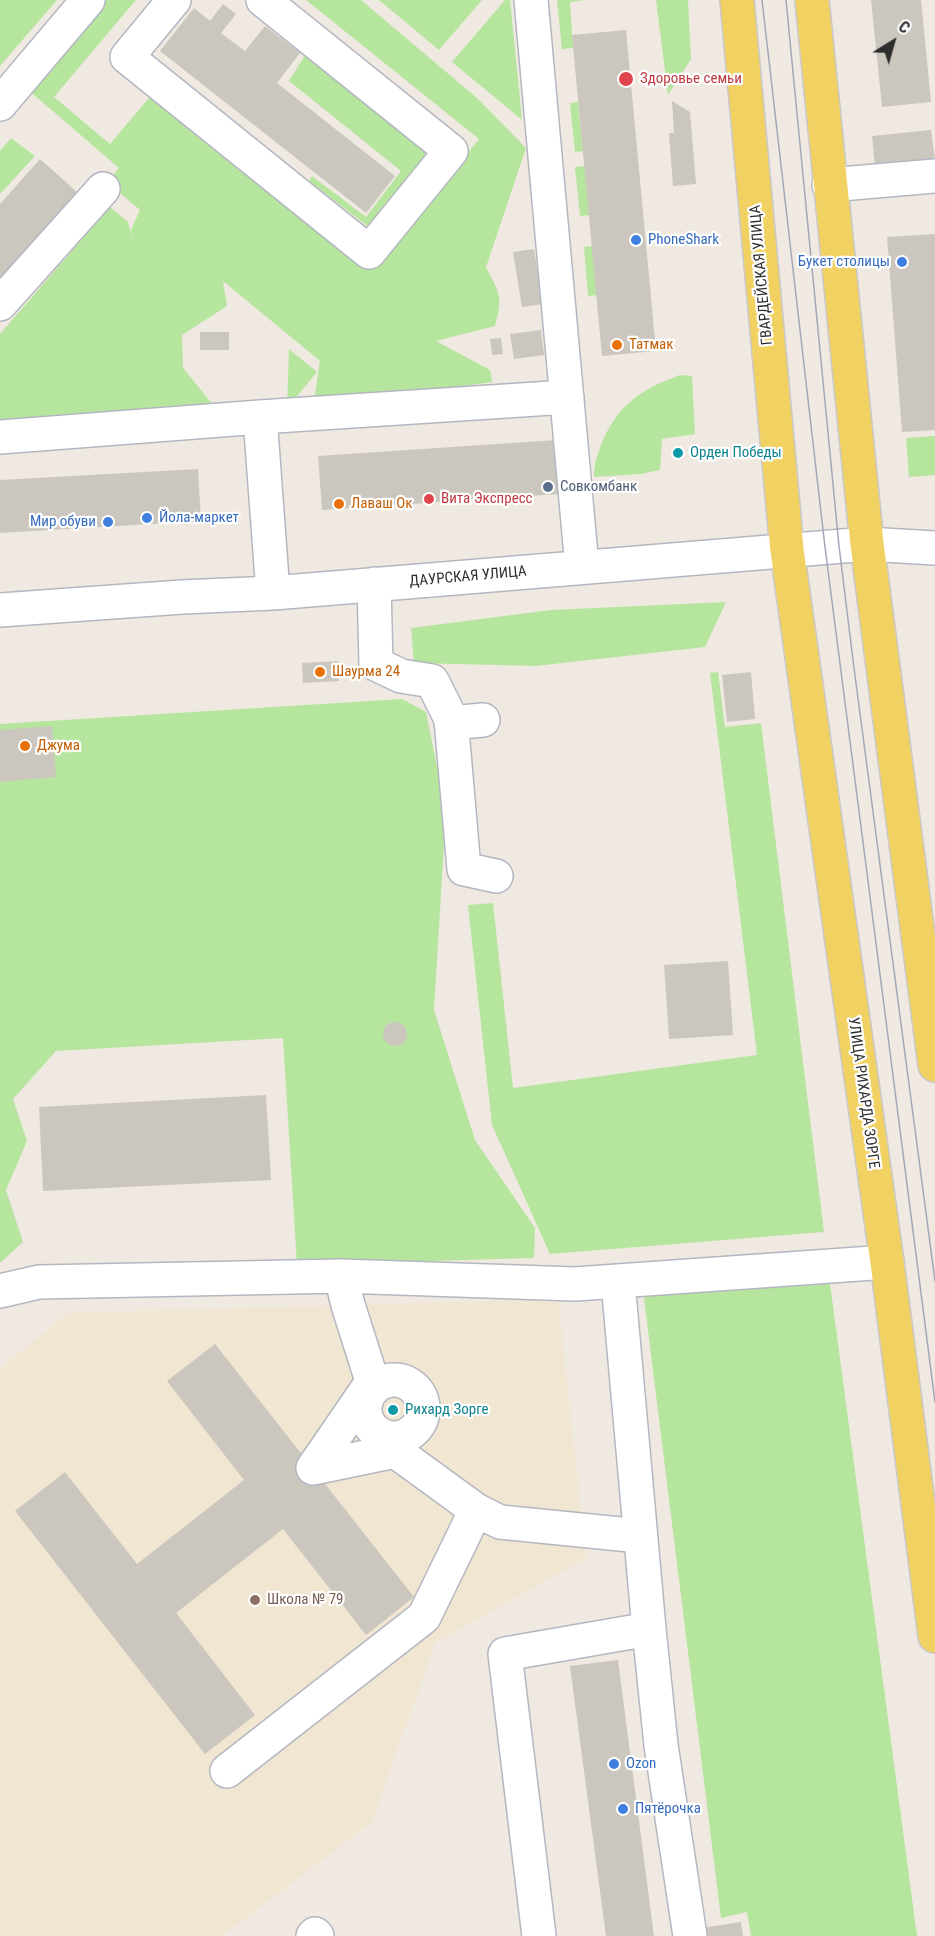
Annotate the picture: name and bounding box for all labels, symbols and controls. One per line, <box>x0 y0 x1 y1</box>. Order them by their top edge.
north arrow <box>863 12 923 72</box>
text: С <box>895 17 913 38</box>
marker: Здоровье семьи <box>617 70 635 88</box>
place label: Здоровье семьи <box>640 70 742 88</box>
street label: ГВАРДЕЙСКАЯ УЛИЦА <box>747 204 777 346</box>
place label: PhoneShark <box>648 231 719 249</box>
marker: PhoneShark <box>629 233 643 247</box>
place label: Букет столицы <box>798 253 890 271</box>
marker: Букет столицы <box>895 255 909 269</box>
place label: Татмак <box>629 336 674 354</box>
marker: Татмак <box>610 338 624 352</box>
place label: Орден Победы <box>690 444 782 462</box>
marker: Орден Победы <box>671 446 685 460</box>
place label: Совкомбанк <box>560 478 637 496</box>
marker: Совкомбанк <box>541 480 555 494</box>
place label: Вита Экспресс <box>441 490 533 508</box>
marker: Вита Экспресс <box>422 492 436 506</box>
place label: Лаваш Ок <box>351 495 412 513</box>
marker: Лаваш Ок <box>332 497 346 511</box>
place label: Йола-маркет <box>159 509 239 527</box>
marker: Йола-маркет <box>140 511 154 525</box>
place label: Мир обуви <box>30 513 96 531</box>
marker: Мир обуви <box>101 515 115 529</box>
street label: ДАУРСКАЯ УЛИЦА <box>409 563 527 591</box>
place label: Шаурма 24 <box>332 663 400 681</box>
marker: Шаурма 24 <box>313 665 327 679</box>
place label: Джума <box>37 737 80 755</box>
marker: Джума <box>18 739 32 753</box>
street label: УЛИЦА РИХАРДА ЗОРГЕ <box>843 1016 883 1170</box>
place label: Рихард Зорге <box>405 1401 489 1419</box>
marker: Рихард Зорге <box>386 1403 400 1417</box>
place label: Школа № 79 <box>267 1591 344 1609</box>
marker: Школа № 79 <box>248 1593 262 1607</box>
place label: Ozon <box>626 1755 656 1773</box>
marker: Ozon <box>607 1757 621 1771</box>
place label: Пятёрочка <box>635 1800 701 1818</box>
marker: Пятёрочка <box>616 1802 630 1816</box>

